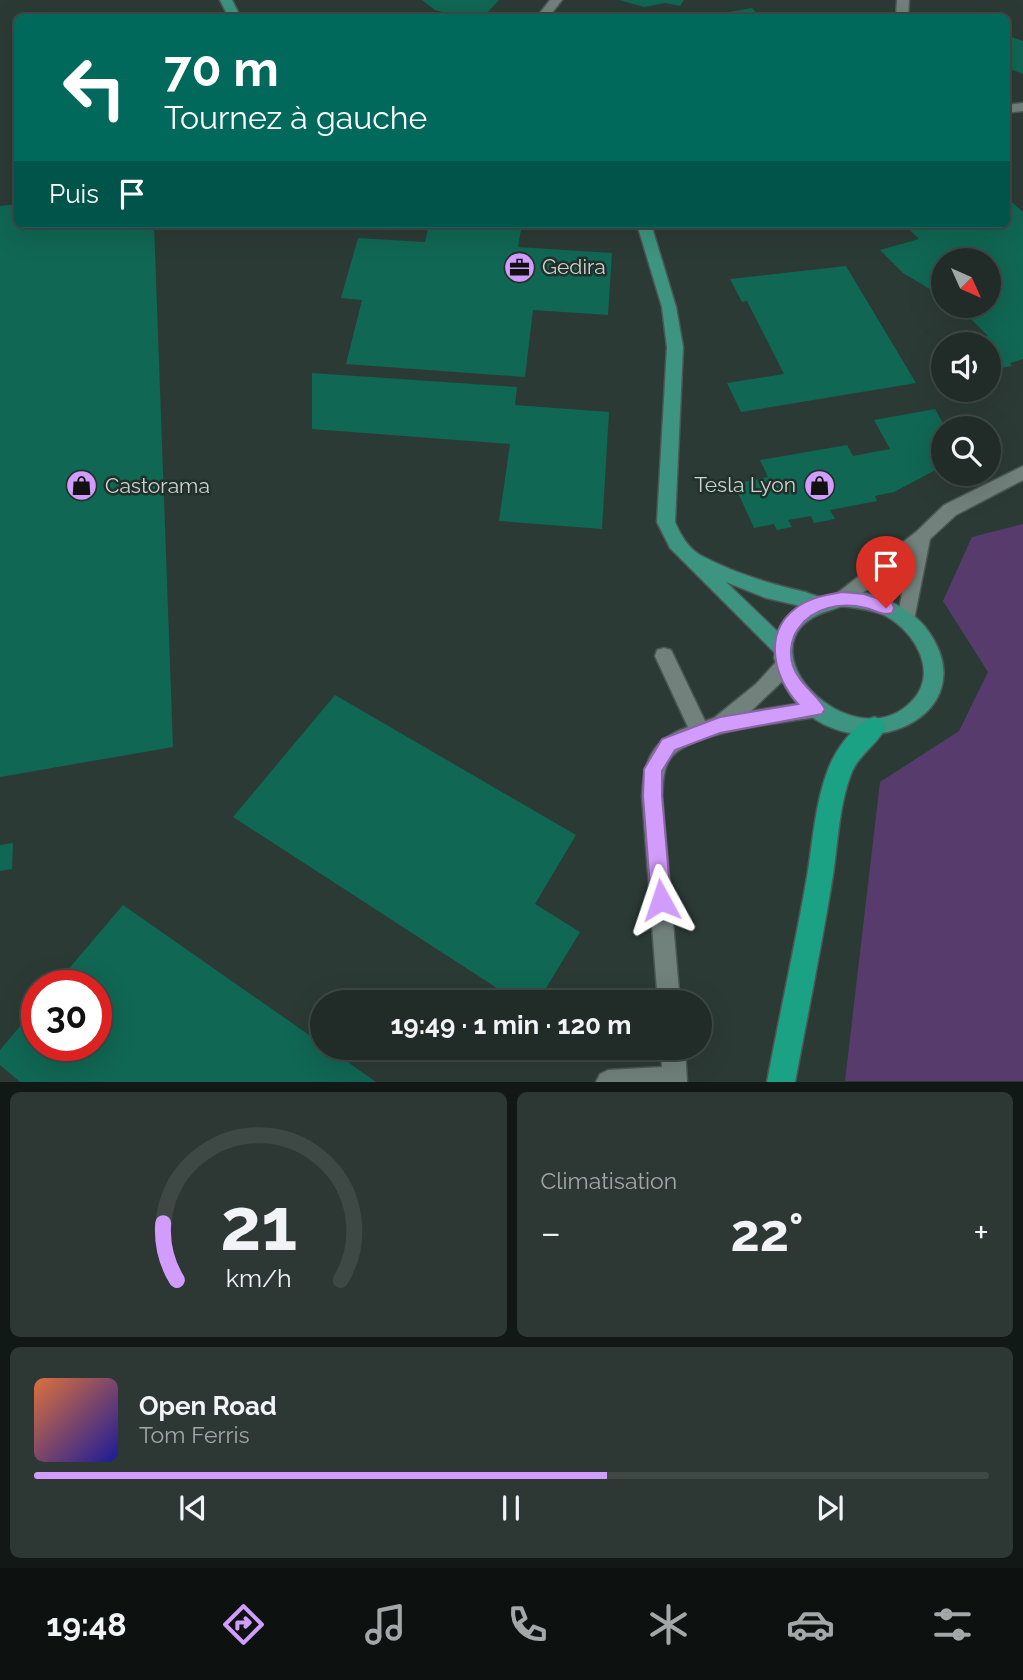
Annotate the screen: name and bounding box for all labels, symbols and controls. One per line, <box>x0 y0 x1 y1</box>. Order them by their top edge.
text: 70 m <box>164 40 279 97</box>
icon: left <box>49 42 140 133</box>
text: Tournez à gauche <box>164 99 427 136</box>
icon: arrive <box>113 175 151 213</box>
text: Puis <box>49 179 99 209</box>
north arrow <box>931 248 1001 318</box>
map controls <box>931 248 1001 486</box>
office icon: Gedira <box>502 250 536 284</box>
place label: Gedira <box>542 254 606 279</box>
button: sound <box>931 332 1001 402</box>
button: search <box>931 416 1001 486</box>
shop icon: Tesla Lyon <box>802 468 836 502</box>
shop icon: Castorama <box>65 469 99 503</box>
place label: Tesla Lyon <box>694 472 796 497</box>
place label: Castorama <box>105 473 210 498</box>
pin <box>856 536 916 608</box>
icon: arrive <box>867 547 905 585</box>
position arrow <box>624 863 698 937</box>
speed limit sign: 30 <box>21 970 112 1061</box>
text: 19:49 · 1 min · 120 m <box>391 1010 631 1040</box>
text: Climatisation <box>541 1167 677 1194</box>
text: 21 <box>220 1183 297 1268</box>
text: 22° <box>731 1202 804 1263</box>
text: − <box>541 1210 561 1255</box>
text: + <box>973 1210 989 1255</box>
text: km/h <box>225 1263 291 1293</box>
text: Open Road <box>139 1391 277 1421</box>
text: Tom Ferris <box>139 1421 250 1448</box>
icon: previous <box>174 1489 212 1527</box>
icon: pause <box>492 1489 530 1527</box>
icon: next <box>811 1489 849 1527</box>
icon: directions <box>219 1600 268 1649</box>
icon: music <box>361 1600 410 1649</box>
icon: phone <box>503 1600 552 1649</box>
icon: climate <box>644 1600 693 1649</box>
icon: car <box>786 1600 835 1649</box>
icon: filters <box>928 1600 977 1649</box>
text: 19:48 <box>46 1606 127 1643</box>

